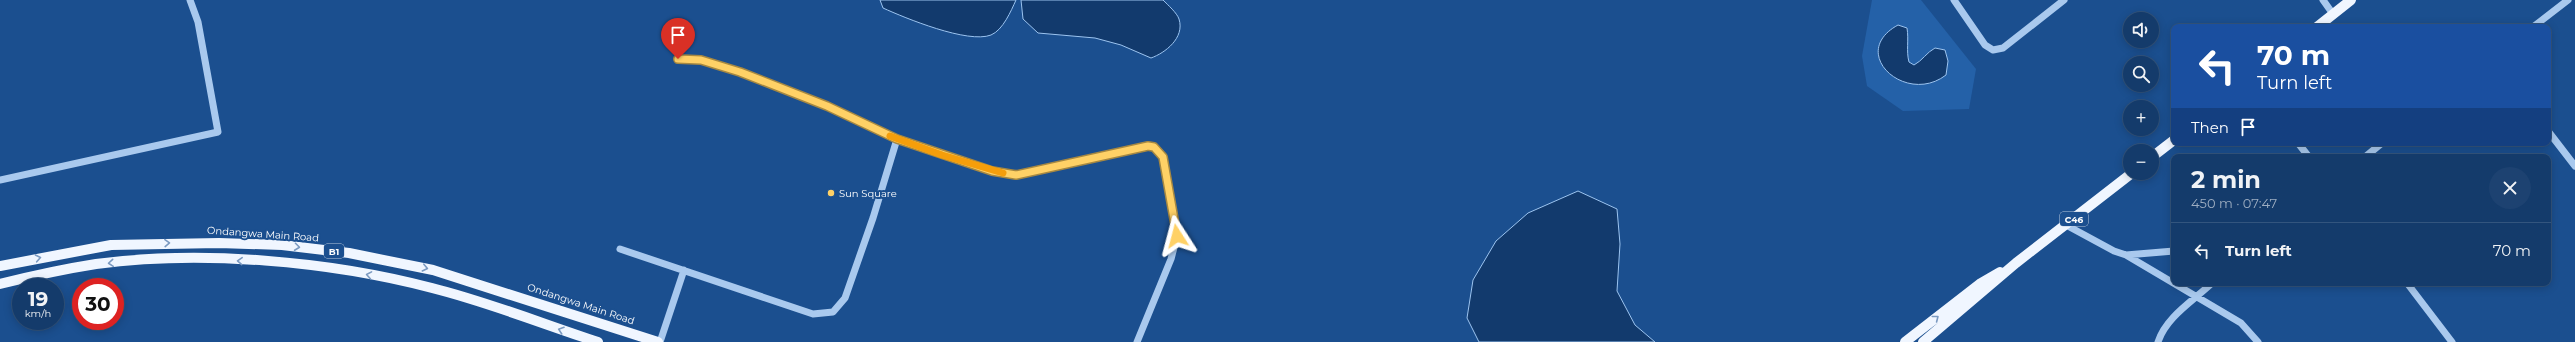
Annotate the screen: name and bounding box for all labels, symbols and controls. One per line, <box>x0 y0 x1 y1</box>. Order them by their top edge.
map controls <box>2123 12 2159 180</box>
button: sound <box>2123 12 2159 48</box>
pin <box>661 18 695 59</box>
icon: arrive <box>667 24 689 46</box>
text: 70 m <box>2257 38 2330 72</box>
icon: left <box>2191 40 2243 92</box>
button: search <box>2123 56 2159 92</box>
text: Turn left <box>2257 72 2332 94</box>
button: + <box>2123 100 2159 136</box>
icon: arrive <box>2237 116 2259 138</box>
text: Then <box>2191 118 2229 137</box>
button: − <box>2123 144 2159 180</box>
text: 2 min <box>2191 165 2261 194</box>
button: close <box>2489 167 2531 209</box>
place label: Sun Square <box>839 187 897 200</box>
marker: Sun Square <box>826 188 836 198</box>
text: 450 m · 07:47 <box>2191 195 2277 211</box>
road number: C46 <box>2060 212 2088 226</box>
position arrow <box>1156 215 1198 257</box>
street label: Ondangwa Main Road <box>207 224 319 244</box>
one-way arrow <box>164 238 170 247</box>
icon: left <box>2191 240 2213 262</box>
text: Turn left <box>2225 241 2292 260</box>
text: 70 m <box>2493 241 2531 260</box>
one-way arrow <box>294 242 300 251</box>
road number: B1 <box>324 244 344 258</box>
one-way arrow <box>35 255 41 263</box>
one-way arrow <box>237 256 243 265</box>
one-way arrow <box>108 258 114 267</box>
one-way arrow <box>422 264 428 272</box>
one-way arrow <box>366 271 373 279</box>
speed limit sign: 30 <box>72 278 124 330</box>
street label: Ondangwa Main Road <box>526 280 636 328</box>
text: 19 <box>28 287 48 311</box>
text: km/h <box>25 307 51 320</box>
one-way arrow <box>1931 315 1938 322</box>
one-way arrow <box>558 326 565 334</box>

